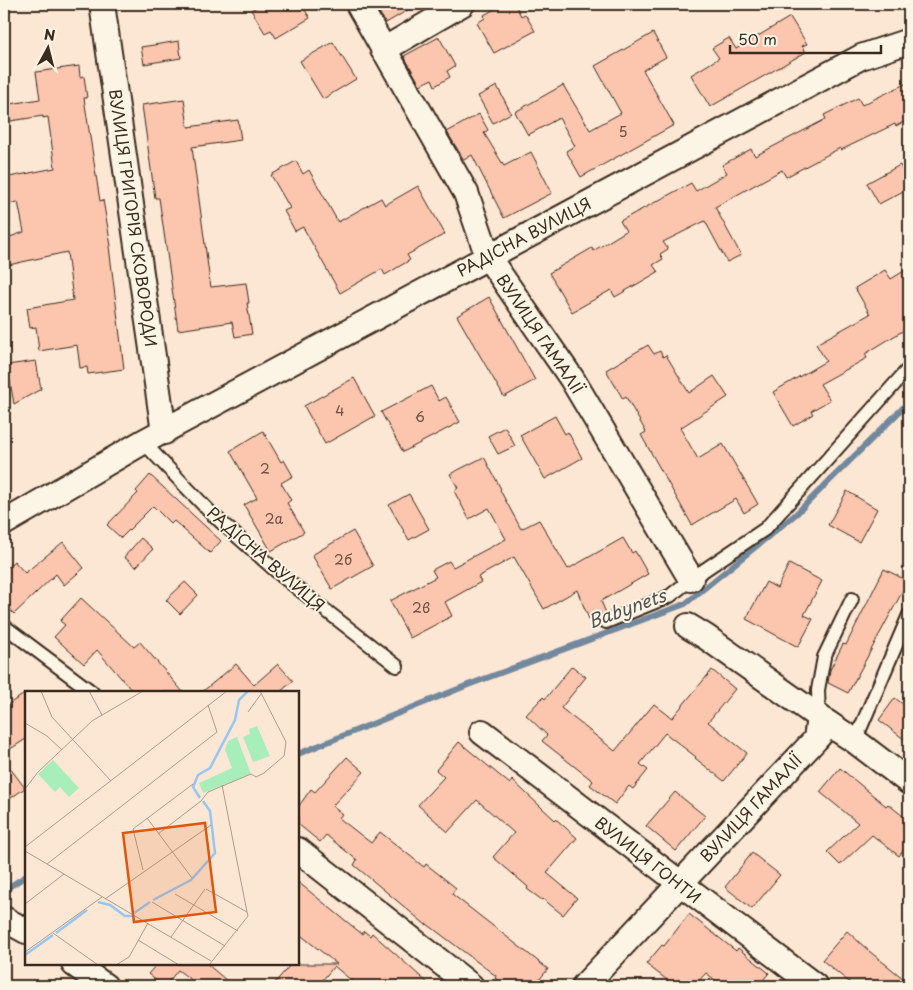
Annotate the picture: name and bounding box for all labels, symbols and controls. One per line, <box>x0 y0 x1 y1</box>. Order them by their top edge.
north arrow <box>22 22 72 72</box>
scale bar <box>730 22 882 54</box>
text: N <box>43 24 56 46</box>
text: 50 m <box>738 27 777 50</box>
street label: ВУЛИЦЯ ГРИГОРІЯ СКОВОРОДИ <box>104 87 164 348</box>
house number: 5 <box>618 121 628 142</box>
street label: РАДІСНА ВУЛИЦЯ <box>452 190 595 282</box>
street label: ВУЛИЦЯ ГАМАЛІЇ <box>492 269 591 399</box>
house number: 4 <box>335 400 345 421</box>
house number: 6 <box>415 406 425 427</box>
house number: 2 <box>260 458 270 479</box>
street label: РАДІСНА ВУЛИЦЯ <box>202 500 331 616</box>
house number: 2а <box>265 508 283 529</box>
house number: 2б <box>334 549 353 570</box>
water label: Babynets <box>584 581 671 634</box>
house number: 2в <box>412 597 430 618</box>
inset map <box>25 691 299 965</box>
street label: ВУЛИЦЯ ГАМАЛІЇ <box>694 747 808 867</box>
street label: ВУЛИЦЯ ГОНТИ <box>590 810 707 908</box>

